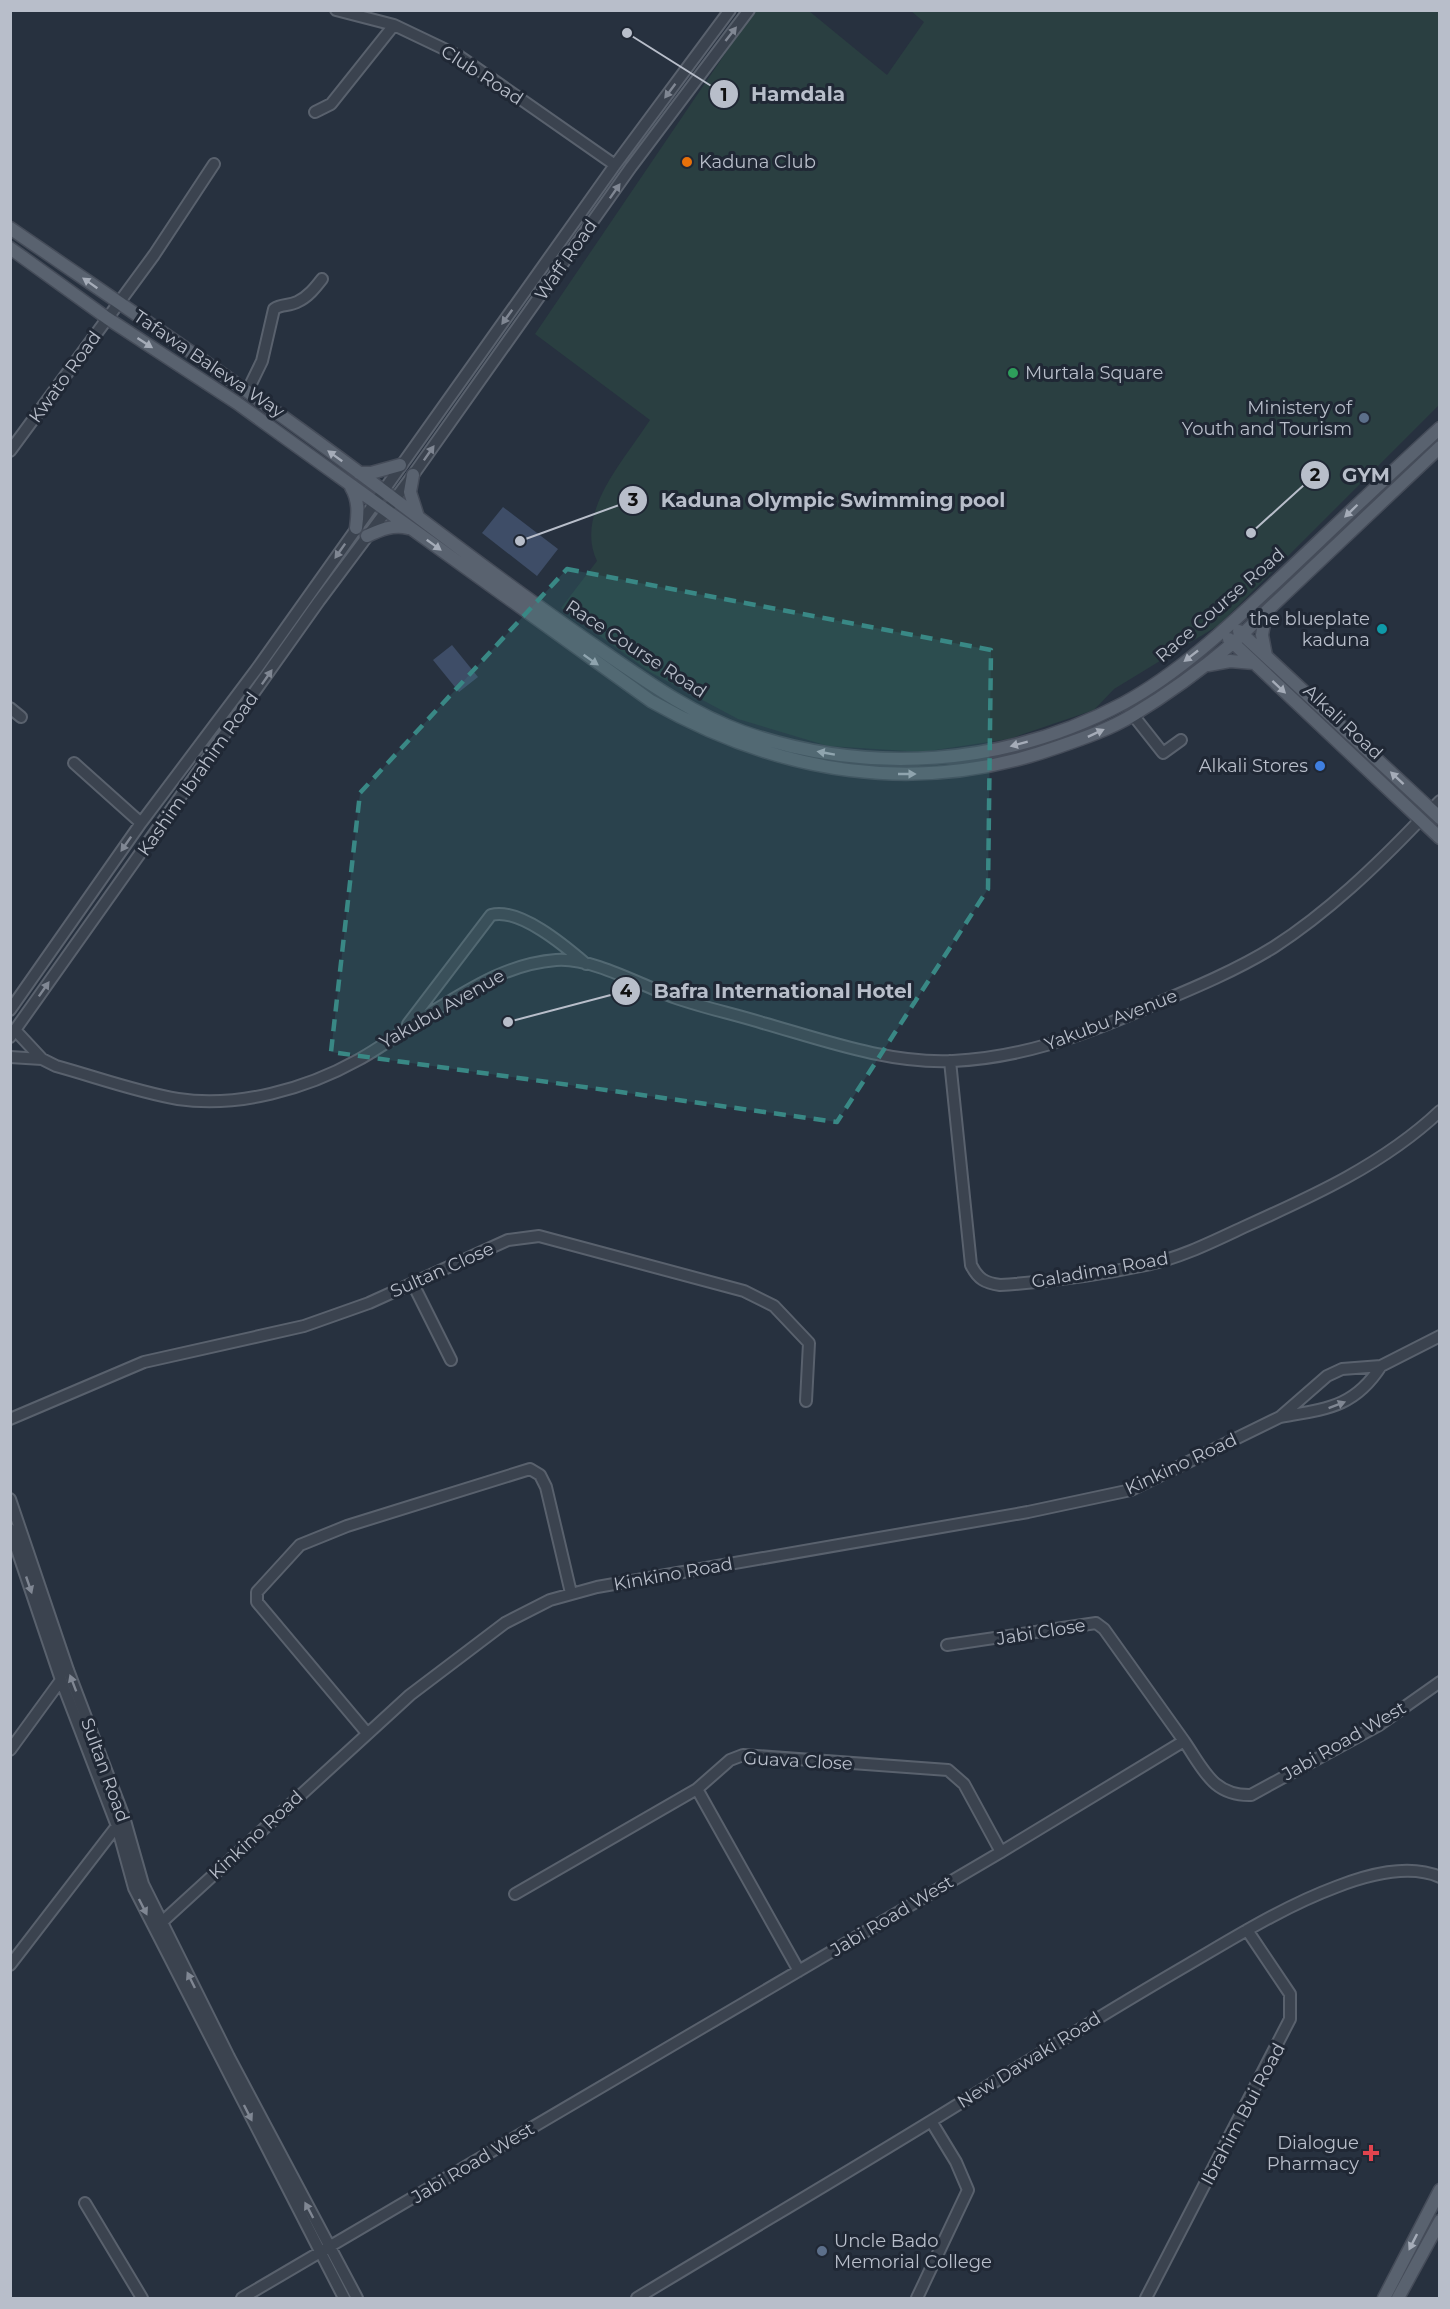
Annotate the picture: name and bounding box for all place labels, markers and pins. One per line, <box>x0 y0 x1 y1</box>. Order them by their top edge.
callout: Hamdala <box>709 75 857 113</box>
place label: Kaduna Club <box>699 151 816 173</box>
marker: Kaduna Club <box>680 155 694 169</box>
place label: Murtala Square <box>1025 362 1163 384</box>
marker: Murtala Square <box>1006 366 1020 380</box>
place label: Ministery of Youth and Tourism <box>1182 397 1353 440</box>
marker: Ministery of Youth and Tourism <box>1357 411 1371 425</box>
callout: GYM <box>1300 456 1402 494</box>
callout: Kaduna Olympic Swimming pool <box>618 481 1017 519</box>
place label: the blueplate kaduna <box>1249 608 1370 651</box>
marker: the blueplate kaduna <box>1375 622 1389 636</box>
place label: Alkali Stores <box>1199 755 1308 777</box>
marker: Alkali Stores <box>1313 759 1327 773</box>
callout: Bafra International Hotel <box>611 972 925 1010</box>
place label: Dialogue Pharmacy <box>1267 2132 1359 2175</box>
marker: Dialogue Pharmacy <box>1364 2146 1378 2160</box>
place label: Uncle Bado Memorial College <box>834 2230 992 2273</box>
marker: Uncle Bado Memorial College <box>815 2244 829 2258</box>

